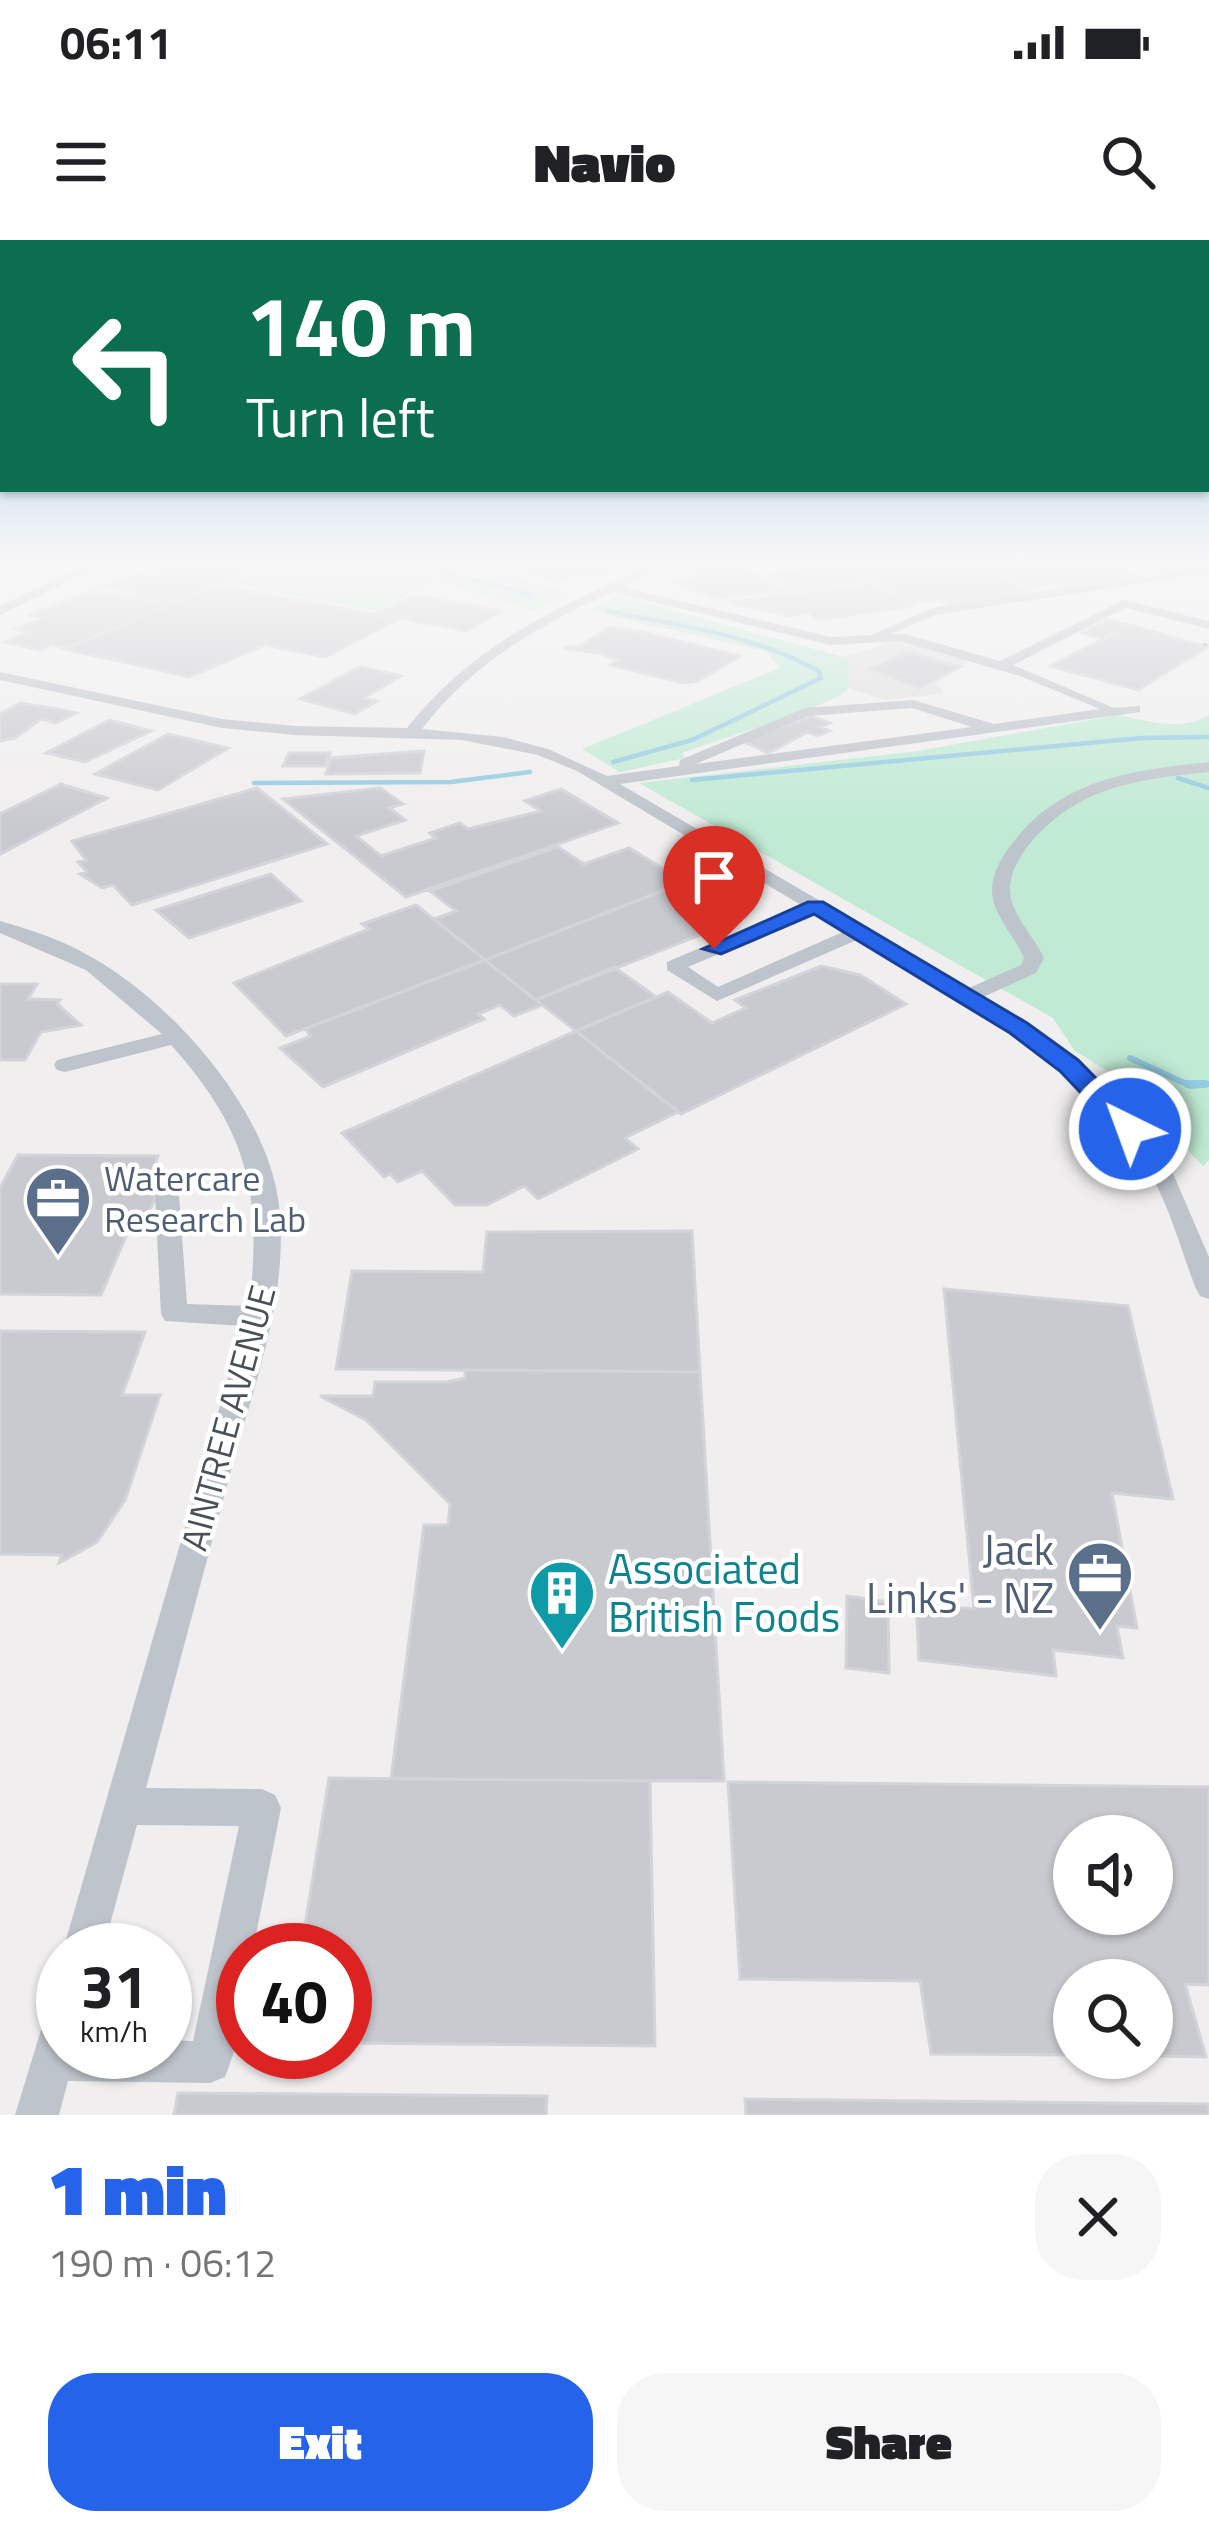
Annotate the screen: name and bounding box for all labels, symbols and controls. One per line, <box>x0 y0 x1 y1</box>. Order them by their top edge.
text: 06:11 <box>60 8 172 76</box>
text: Navio <box>534 121 675 203</box>
icon: menu <box>48 129 114 195</box>
icon: search <box>1095 129 1161 195</box>
text: 140 m <box>246 261 476 389</box>
icon: left <box>48 288 204 444</box>
text: Turn left <box>246 376 435 458</box>
pin <box>663 826 765 949</box>
icon: arrive <box>681 844 747 910</box>
position arrow <box>1067 1066 1193 1192</box>
place label: Watercare Research Lab <box>104 1150 306 1246</box>
office icon: Watercare Research Lab <box>23 1164 93 1258</box>
street label: AINTREE AVENUE <box>166 1279 289 1556</box>
place label: Jack Links' - NZ <box>866 1517 1054 1629</box>
place label: Associated British Foods <box>608 1536 840 1648</box>
office icon: Jack Links' - NZ <box>1065 1539 1135 1633</box>
building icon: Associated British Foods <box>527 1558 597 1652</box>
map controls <box>1053 1815 1173 2079</box>
button: sound <box>1053 1815 1173 1935</box>
speed limit sign: 40 <box>216 1923 372 2079</box>
text: 31 <box>80 1940 148 2031</box>
button: search <box>1053 1959 1173 2079</box>
text: km/h <box>80 2008 148 2054</box>
text: 1 min <box>48 2133 227 2243</box>
button: close <box>1035 2154 1161 2280</box>
text: 190 m · 06:12 <box>48 2233 276 2292</box>
button: Exit <box>48 2373 593 2511</box>
button: Share <box>617 2373 1161 2511</box>

